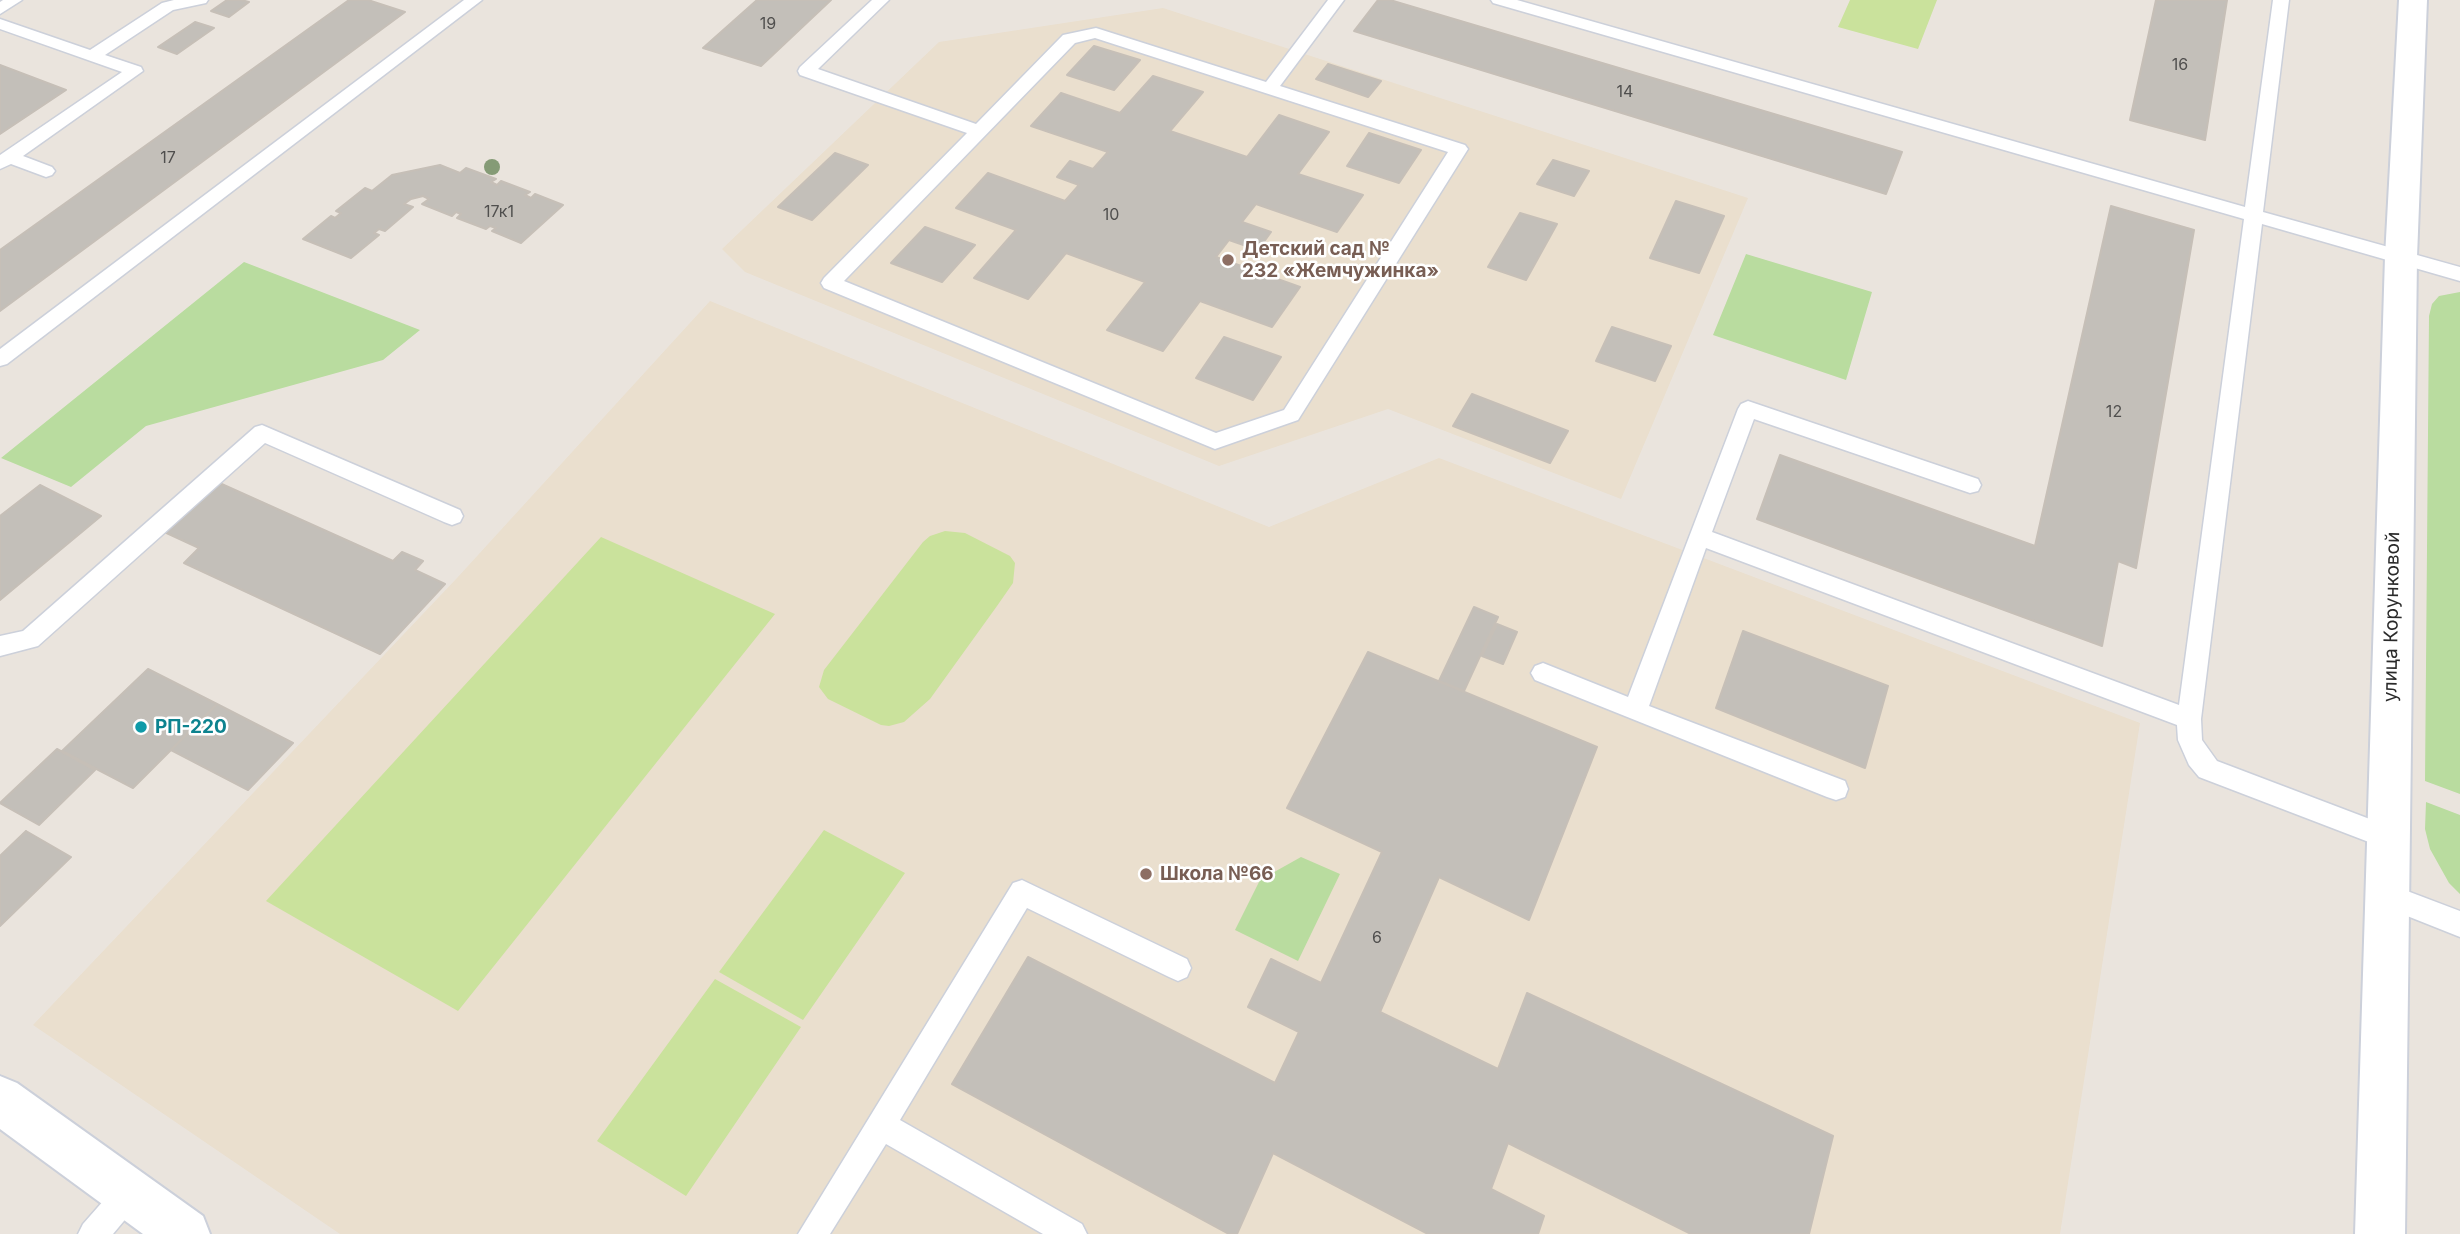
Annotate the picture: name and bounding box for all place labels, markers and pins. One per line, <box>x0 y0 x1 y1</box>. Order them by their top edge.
place label: Детский сад № 232 «Жемчужинка» <box>1242 238 1439 282</box>
marker: Детский сад № 232 «Жемчужинка» <box>1220 252 1236 268</box>
place label: РП-220 <box>155 716 227 738</box>
marker: РП-220 <box>133 719 149 735</box>
place label: Школа №66 <box>1160 863 1274 885</box>
marker: Школа №66 <box>1138 866 1154 882</box>

